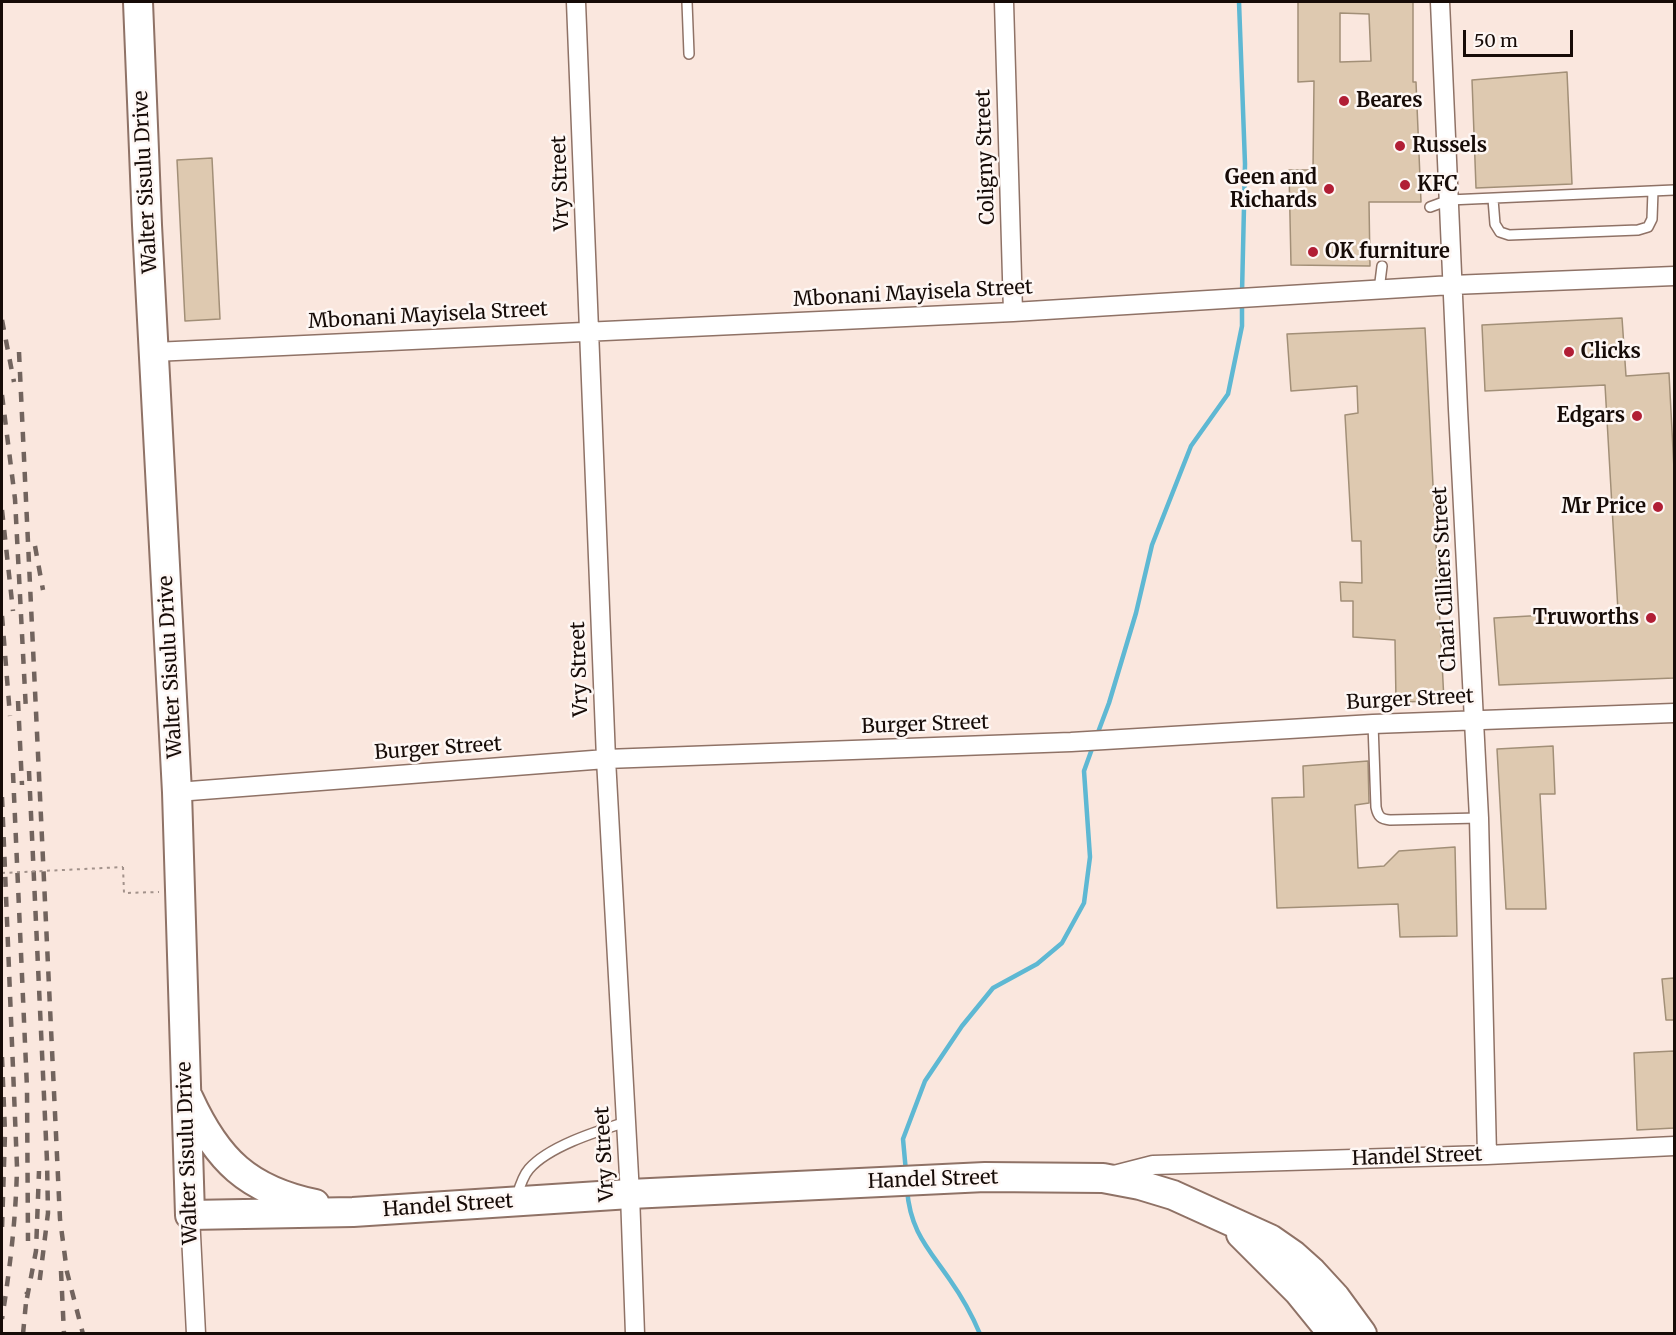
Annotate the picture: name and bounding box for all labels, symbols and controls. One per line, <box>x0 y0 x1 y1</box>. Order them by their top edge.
scale bar <box>1466 18 1576 56</box>
text: 50 m <box>1474 29 1518 52</box>
street label: Coligny Street <box>972 89 1000 225</box>
place label: Beares <box>1356 89 1423 113</box>
street label: Walter Sisulu Drive <box>129 90 163 274</box>
marker: Beares <box>1337 94 1351 108</box>
place label: Russels <box>1412 134 1487 158</box>
street label: Vry Street <box>547 135 575 231</box>
marker: Russels <box>1393 139 1407 153</box>
place label: Geen and Richards <box>1225 166 1317 213</box>
place label: KFC <box>1417 173 1458 197</box>
marker: KFC <box>1398 178 1412 192</box>
marker: Geen and Richards <box>1322 182 1336 196</box>
place label: OK furniture <box>1325 240 1450 264</box>
marker: OK furniture <box>1306 245 1320 259</box>
street label: Mbonani Mayisela Street <box>793 276 1033 312</box>
street label: Mbonani Mayisela Street <box>308 298 548 334</box>
place label: Clicks <box>1581 340 1641 364</box>
marker: Clicks <box>1562 345 1576 359</box>
place label: Edgars <box>1557 404 1625 428</box>
marker: Edgars <box>1630 409 1644 423</box>
street label: Charl Cilliers Street <box>1428 486 1462 672</box>
place label: Mr Price <box>1561 495 1646 519</box>
marker: Mr Price <box>1651 500 1665 514</box>
street label: Walter Sisulu Drive <box>154 575 188 759</box>
place label: Truworths <box>1533 606 1639 630</box>
marker: Truworths <box>1644 611 1658 625</box>
street label: Vry Street <box>566 621 594 717</box>
street label: Burger Street <box>1346 685 1474 715</box>
street label: Burger Street <box>861 711 989 739</box>
street label: Burger Street <box>374 733 502 765</box>
street label: Walter Sisulu Drive <box>173 1061 203 1245</box>
street label: Vry Street <box>591 1106 619 1202</box>
street label: Handel Street <box>1351 1143 1483 1171</box>
street label: Handel Street <box>867 1166 999 1194</box>
street label: Handel Street <box>382 1189 514 1223</box>

